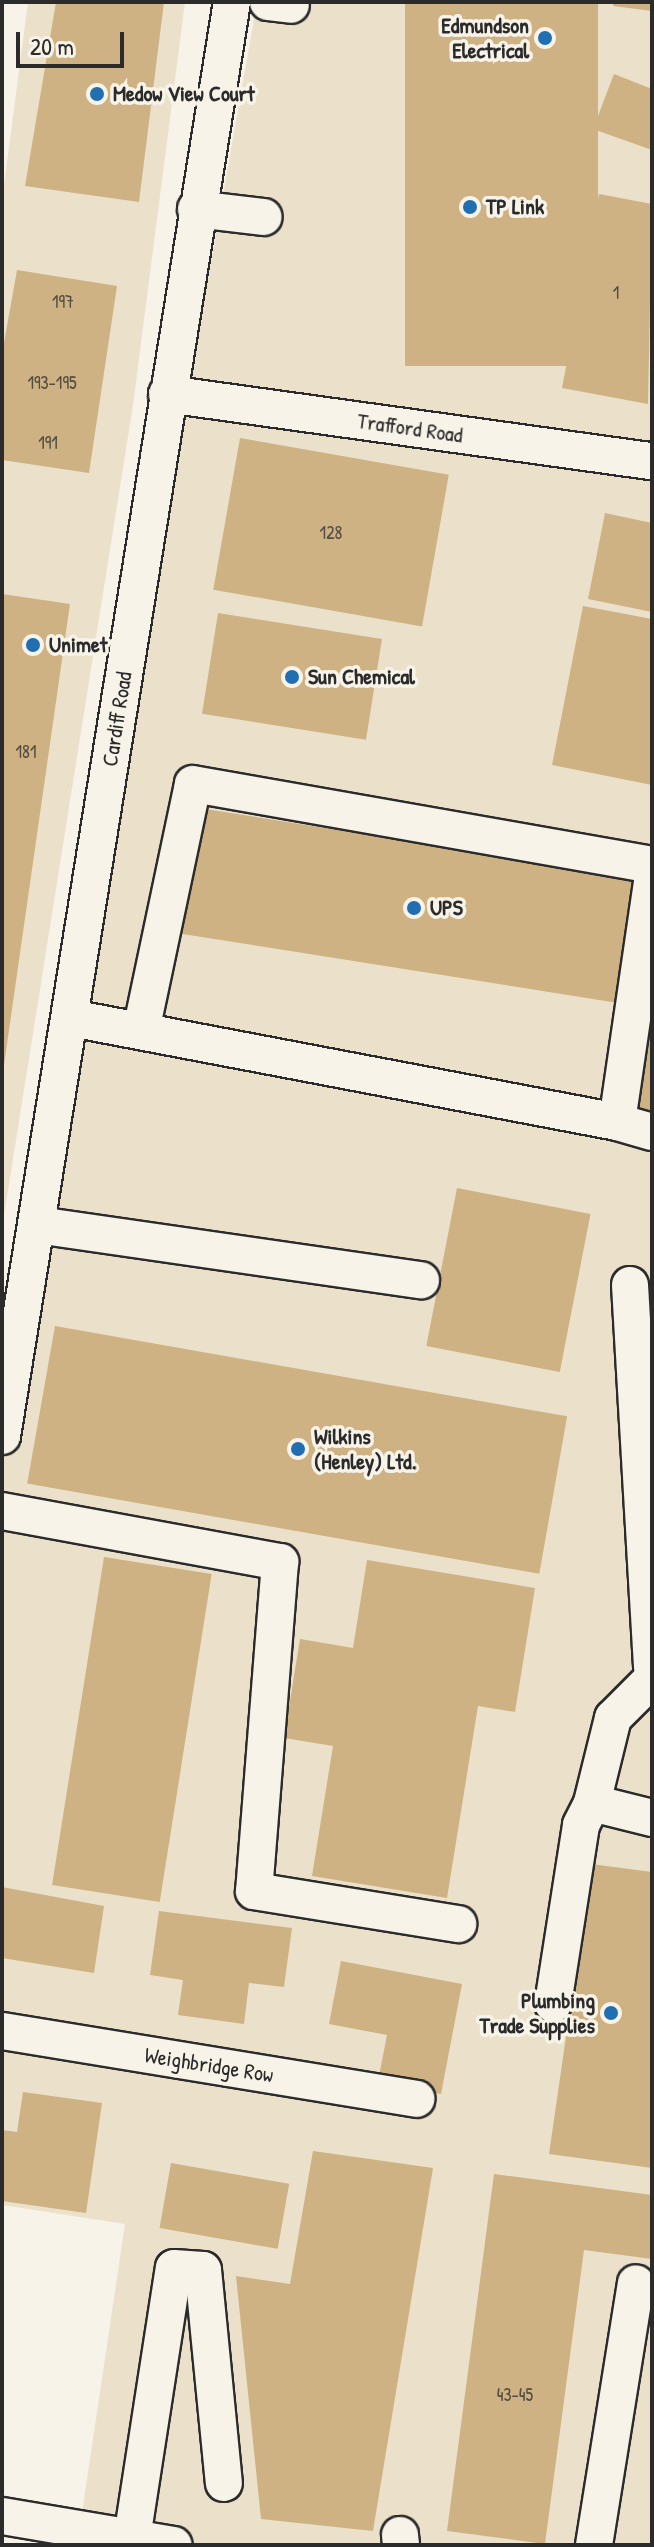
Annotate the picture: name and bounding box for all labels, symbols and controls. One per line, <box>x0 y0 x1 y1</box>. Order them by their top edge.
place label: Edmundson Electrical <box>441 12 529 64</box>
scale bar <box>20 16 128 66</box>
marker: Edmundson Electrical <box>536 29 554 47</box>
text: 20 m <box>30 30 74 62</box>
place label: Medow View Court <box>113 81 255 107</box>
marker: Medow View Court <box>88 85 106 103</box>
place label: TP Link <box>486 194 544 220</box>
marker: TP Link <box>461 198 479 216</box>
house number: 1 <box>613 282 619 304</box>
house number: 197 <box>52 291 74 313</box>
house number: 193-195 <box>27 372 77 394</box>
street label: Trafford Road <box>356 408 464 448</box>
house number: 191 <box>38 432 58 454</box>
house number: 128 <box>320 522 342 544</box>
place label: Unimet <box>49 632 107 658</box>
marker: Unimet <box>24 636 42 654</box>
place label: Sun Chemical <box>308 664 415 690</box>
marker: Sun Chemical <box>283 668 301 686</box>
street label: Cardiff Road <box>97 670 137 768</box>
house number: 181 <box>16 741 36 763</box>
place label: UPS <box>430 895 463 921</box>
marker: UPS <box>405 899 423 917</box>
place label: Wilkins (Henley) Ltd. <box>314 1423 416 1474</box>
marker: Wilkins (Henley) Ltd. <box>289 1440 307 1458</box>
place label: Plumbing Trade Supplies <box>479 1987 595 2038</box>
marker: Plumbing Trade Supplies <box>602 2004 620 2022</box>
street label: Weighbridge Row <box>143 2042 275 2088</box>
house number: 43-45 <box>497 2384 533 2406</box>

